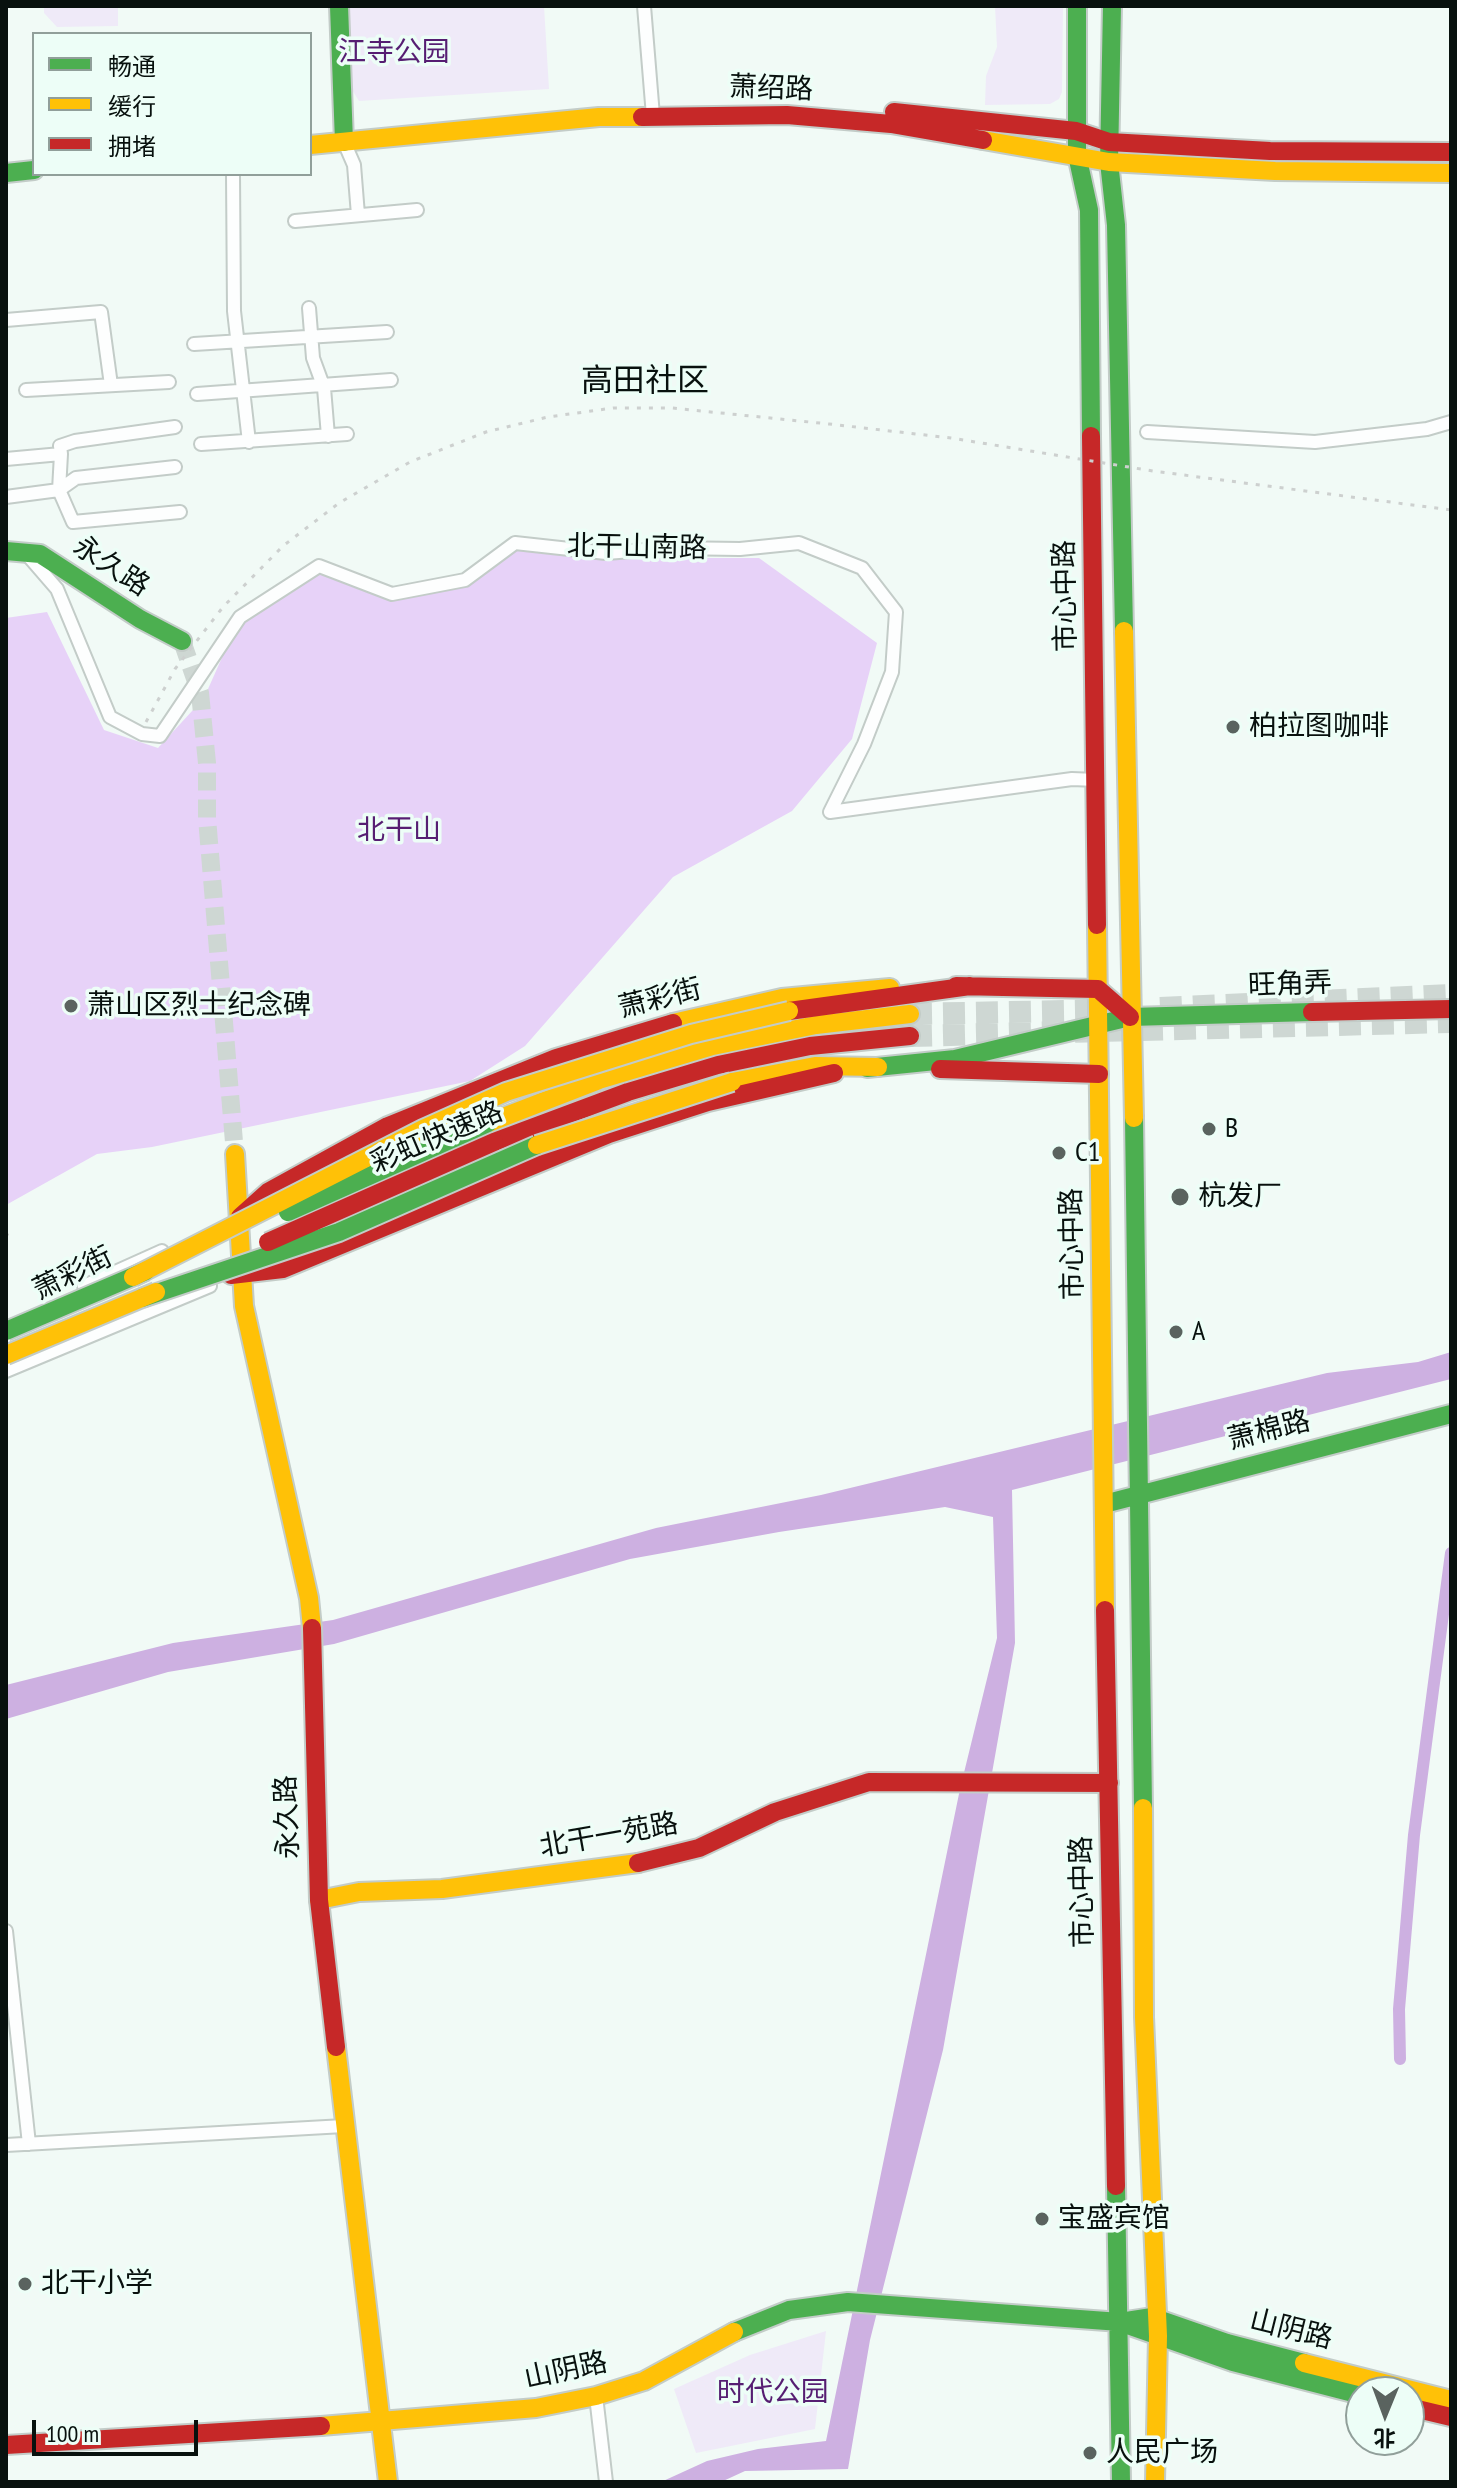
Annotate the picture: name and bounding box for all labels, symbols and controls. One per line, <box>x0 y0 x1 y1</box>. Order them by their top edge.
legend <box>32 32 312 176</box>
park label: 江寺公园 <box>338 36 450 70</box>
text: 畅通 <box>108 51 156 82</box>
street label: 萧绍路 <box>728 71 814 107</box>
text: 缓行 <box>108 91 156 122</box>
text: 拥堵 <box>108 131 156 162</box>
district label: 高田社区 <box>581 363 709 401</box>
street label: 永久路 <box>67 530 155 604</box>
street label: 北干山南路 <box>567 530 707 566</box>
street label: 市心中路 <box>1048 540 1084 652</box>
place label: 柏拉图咖啡 <box>1249 710 1389 744</box>
marker: 柏拉图咖啡 <box>1224 718 1242 736</box>
park label: 北干山 <box>357 814 441 848</box>
street label: 旺角弄 <box>1247 967 1333 1003</box>
street label: 萧彩街 <box>615 973 705 1025</box>
place label: 萧山区烈士纪念碑 <box>87 989 311 1023</box>
marker: 萧山区烈士纪念碑 <box>62 997 80 1015</box>
street label: 彩虹快速路 <box>366 1095 508 1181</box>
place label: B <box>1225 1112 1238 1146</box>
marker: B <box>1200 1120 1218 1138</box>
place label: C1 <box>1075 1136 1100 1170</box>
marker: C1 <box>1050 1144 1068 1162</box>
place label: 杭发厂 <box>1198 1180 1282 1214</box>
marker: 杭发厂 <box>1169 1186 1191 1208</box>
street label: 市心中路 <box>1055 1188 1091 1300</box>
street label: 萧彩街 <box>28 1240 118 1308</box>
place label: A <box>1192 1315 1205 1349</box>
marker: A <box>1167 1323 1185 1341</box>
street label: 萧棉路 <box>1224 1405 1314 1457</box>
street label: 永久路 <box>270 1774 306 1860</box>
street label: 北干一苑路 <box>537 1807 681 1865</box>
street label: 市心中路 <box>1065 1836 1101 1948</box>
place label: 宝盛宾馆 <box>1058 2202 1170 2236</box>
marker: 宝盛宾馆 <box>1033 2210 1051 2228</box>
place label: 北干小学 <box>41 2267 153 2301</box>
marker: 北干小学 <box>16 2275 34 2293</box>
street label: 山阴路 <box>1246 2304 1336 2356</box>
street label: 山阴路 <box>521 2346 611 2396</box>
park label: 时代公园 <box>717 2376 829 2410</box>
north arrow <box>1345 2376 1425 2456</box>
scale bar <box>36 2404 202 2454</box>
text: 100 m <box>46 2418 99 2449</box>
text: 北 <box>1373 2424 1396 2452</box>
place label: 人民广场 <box>1106 2436 1218 2470</box>
marker: 人民广场 <box>1081 2444 1099 2462</box>

